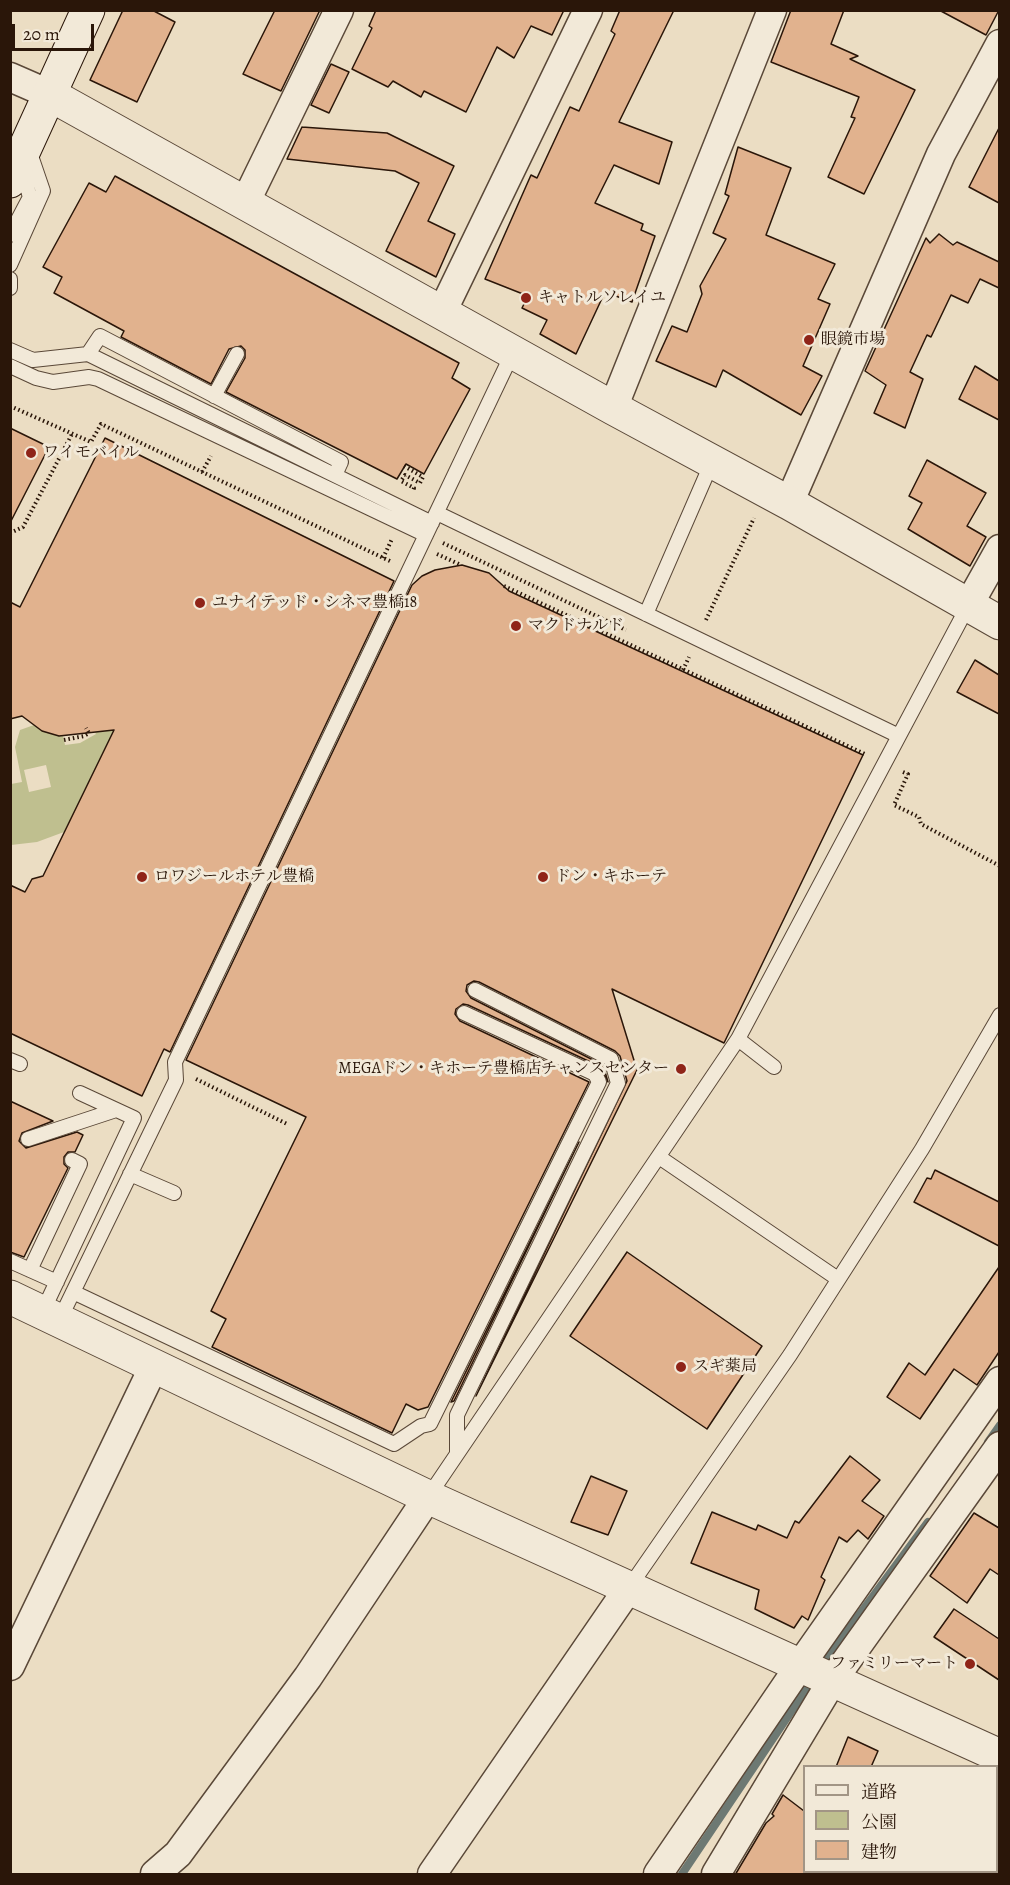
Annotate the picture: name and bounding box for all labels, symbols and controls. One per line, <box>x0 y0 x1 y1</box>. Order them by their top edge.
scale bar <box>15 12 98 50</box>
text: 20 m <box>23 22 60 46</box>
place label: キャトルソレイユ <box>538 288 666 308</box>
marker: キャトルソレイユ <box>519 291 533 305</box>
place label: 眼鏡市場 <box>821 330 885 350</box>
marker: 眼鏡市場 <box>802 333 816 347</box>
place label: ワイモバイル <box>43 443 139 463</box>
marker: ワイモバイル <box>24 446 38 460</box>
place label: ユナイテッド・シネマ豊橋18 <box>212 593 417 613</box>
marker: ユナイテッド・シネマ豊橋18 <box>193 596 207 610</box>
place label: マクドナルド <box>528 616 624 636</box>
marker: マクドナルド <box>509 619 523 633</box>
place label: ロワジールホテル豊橋 <box>154 867 314 887</box>
place label: ドン・キホーテ <box>555 867 667 887</box>
marker: ロワジールホテル豊橋 <box>135 870 149 884</box>
marker: ドン・キホーテ <box>536 870 550 884</box>
place label: MEGAドン・キホーテ豊橋店チャンスセンター <box>338 1059 669 1079</box>
marker: MEGAドン・キホーテ豊橋店チャンスセンター <box>674 1062 688 1076</box>
place label: スギ薬局 <box>693 1357 757 1377</box>
marker: スギ薬局 <box>674 1360 688 1374</box>
place label: ファミリーマート <box>830 1654 958 1674</box>
marker: ファミリーマート <box>963 1657 977 1671</box>
legend <box>803 1765 998 1873</box>
text: 道路 <box>861 1780 897 1804</box>
text: 公園 <box>861 1810 897 1834</box>
text: 建物 <box>861 1840 897 1864</box>

